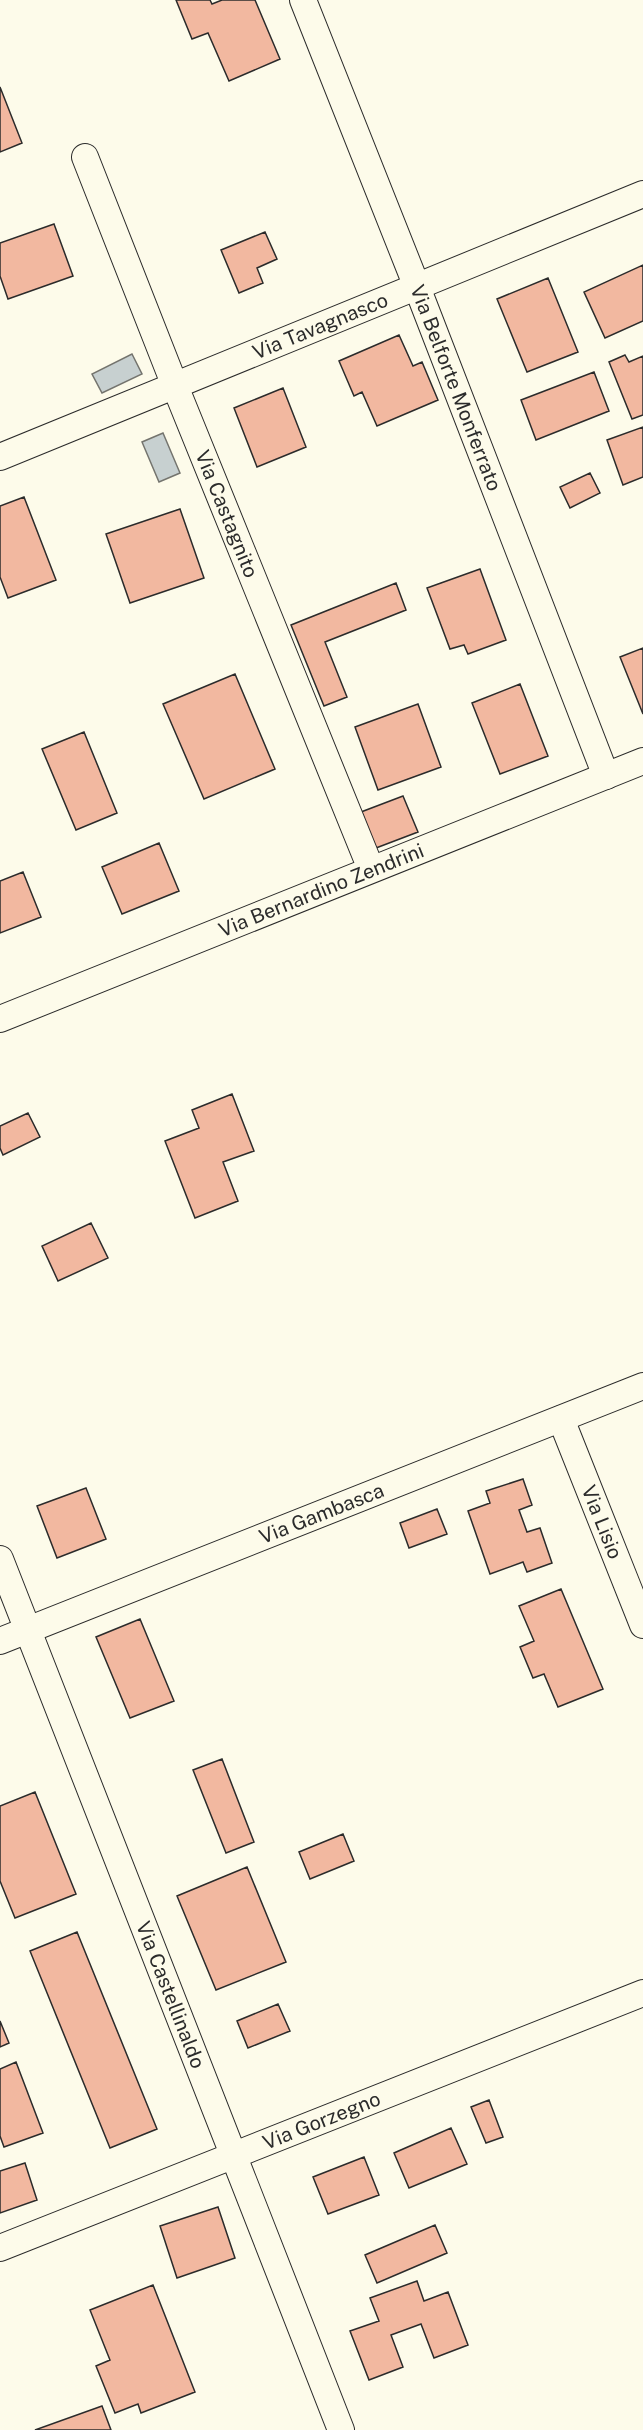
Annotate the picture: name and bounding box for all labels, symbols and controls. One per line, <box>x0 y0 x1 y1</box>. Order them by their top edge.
street label: Via Belforte Monferrato <box>405 281 507 494</box>
street label: Via Tavagnasco <box>249 288 391 364</box>
street label: Via Castagnito <box>190 447 263 581</box>
street label: Via Bernardino Zendrini <box>215 838 427 942</box>
street label: Via Gambasca <box>256 1478 387 1549</box>
street label: Via Lisio <box>577 1482 627 1562</box>
street label: Via Castellinaldo <box>131 1918 210 2072</box>
street label: Via Gorzegno <box>259 2086 384 2155</box>

